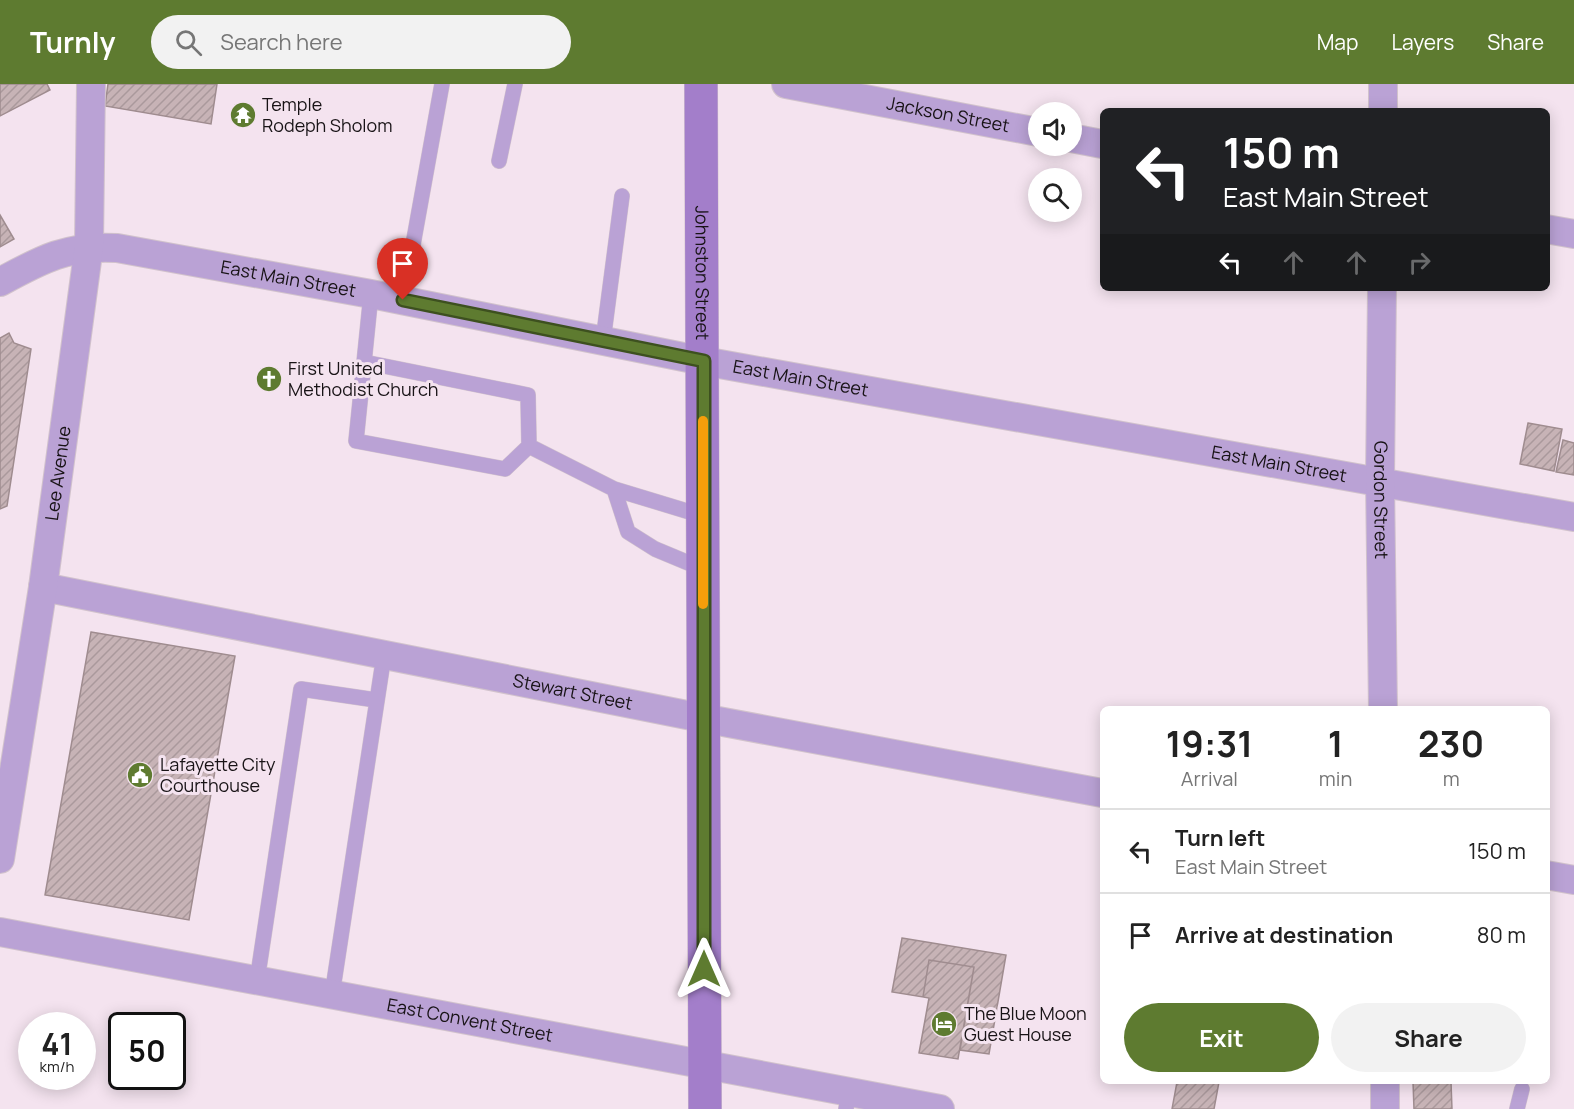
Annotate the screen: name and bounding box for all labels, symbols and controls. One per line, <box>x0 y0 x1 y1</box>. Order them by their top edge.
search box <box>151 15 571 69</box>
text: Turnly <box>30 23 115 61</box>
icon: search <box>172 26 205 59</box>
text: Search here <box>220 27 343 57</box>
text: Map <box>1317 28 1358 56</box>
text: Layers <box>1391 28 1454 56</box>
text: Share <box>1487 28 1544 56</box>
street label: Jackson Street <box>885 90 1012 137</box>
place label: Temple Rodeph Sholom <box>262 92 392 137</box>
temple icon: Temple Rodeph Sholom <box>228 100 258 130</box>
map controls <box>1028 102 1082 222</box>
button: sound <box>1028 102 1082 156</box>
text: 150 m <box>1223 123 1340 181</box>
icon: left <box>1124 132 1202 210</box>
button: search <box>1028 168 1082 222</box>
text: East Main Street <box>1223 178 1429 215</box>
street label: Johnston Street <box>690 206 715 340</box>
pin <box>377 238 428 300</box>
icon: left <box>1214 246 1247 279</box>
icon: ahead <box>1277 246 1310 279</box>
icon: ahead <box>1340 246 1373 279</box>
icon: right <box>1403 246 1436 279</box>
icon: arrive <box>386 247 419 280</box>
street label: East Main Street <box>219 254 358 302</box>
street label: East Main Street <box>731 354 870 401</box>
place label: First United Methodist Church <box>288 356 439 401</box>
church icon: First United Methodist Church <box>254 364 284 394</box>
street label: Lee Avenue <box>39 424 76 522</box>
street label: East Main Street <box>1210 439 1349 487</box>
street label: Gordon Street <box>1369 441 1394 559</box>
street label: Stewart Street <box>511 668 635 715</box>
text: 19:31 <box>1166 719 1253 768</box>
text: 1 <box>1328 719 1343 768</box>
text: 230 <box>1418 719 1484 768</box>
place label: Lafayette City Courthouse <box>160 752 276 797</box>
public building icon: Lafayette City Courthouse <box>125 760 155 790</box>
text: Arrival <box>1181 765 1238 792</box>
text: min <box>1319 765 1352 792</box>
text: m <box>1443 765 1460 792</box>
text: Turn left <box>1175 823 1265 853</box>
icon: left <box>1124 835 1157 868</box>
text: 150 m <box>1468 836 1526 866</box>
text: East Main Street <box>1175 853 1327 880</box>
icon: arrive <box>1124 919 1157 952</box>
text: Arrive at destination <box>1175 920 1393 950</box>
text: 80 m <box>1477 920 1526 950</box>
position arrow <box>672 937 736 1001</box>
street label: East Convent Street <box>385 992 555 1047</box>
place label: The Blue Moon Guest House <box>964 1001 1087 1046</box>
button: Exit <box>1124 1003 1319 1072</box>
button: Share <box>1331 1003 1526 1072</box>
hotel icon: The Blue Moon Guest House <box>929 1009 959 1039</box>
speed limit sign: 50 <box>108 1012 186 1090</box>
text: 41 <box>41 1023 73 1064</box>
text: km/h <box>40 1056 74 1077</box>

